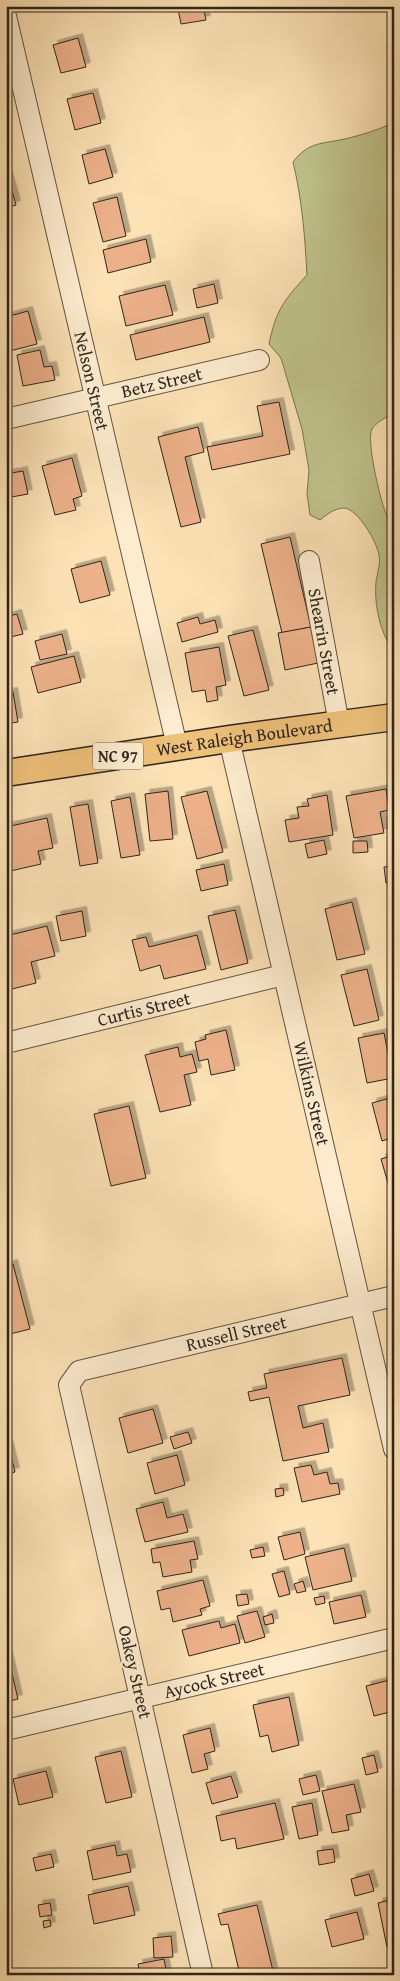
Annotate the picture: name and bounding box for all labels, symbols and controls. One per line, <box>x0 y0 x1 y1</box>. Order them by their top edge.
street label: Nelson Street <box>67 329 117 434</box>
street label: Betz Street <box>118 360 206 405</box>
street label: Shearin Street <box>301 586 348 698</box>
street label: West Raleigh Boulevard <box>154 711 334 763</box>
road number: NC 97 <box>93 742 143 769</box>
street label: Curtis Street <box>94 984 194 1033</box>
street label: Wilkins Street <box>287 1039 337 1149</box>
street label: Russell Street <box>183 1308 290 1358</box>
street label: Oakey Street <box>112 1622 159 1722</box>
street label: Aycock Street <box>161 1655 268 1705</box>

